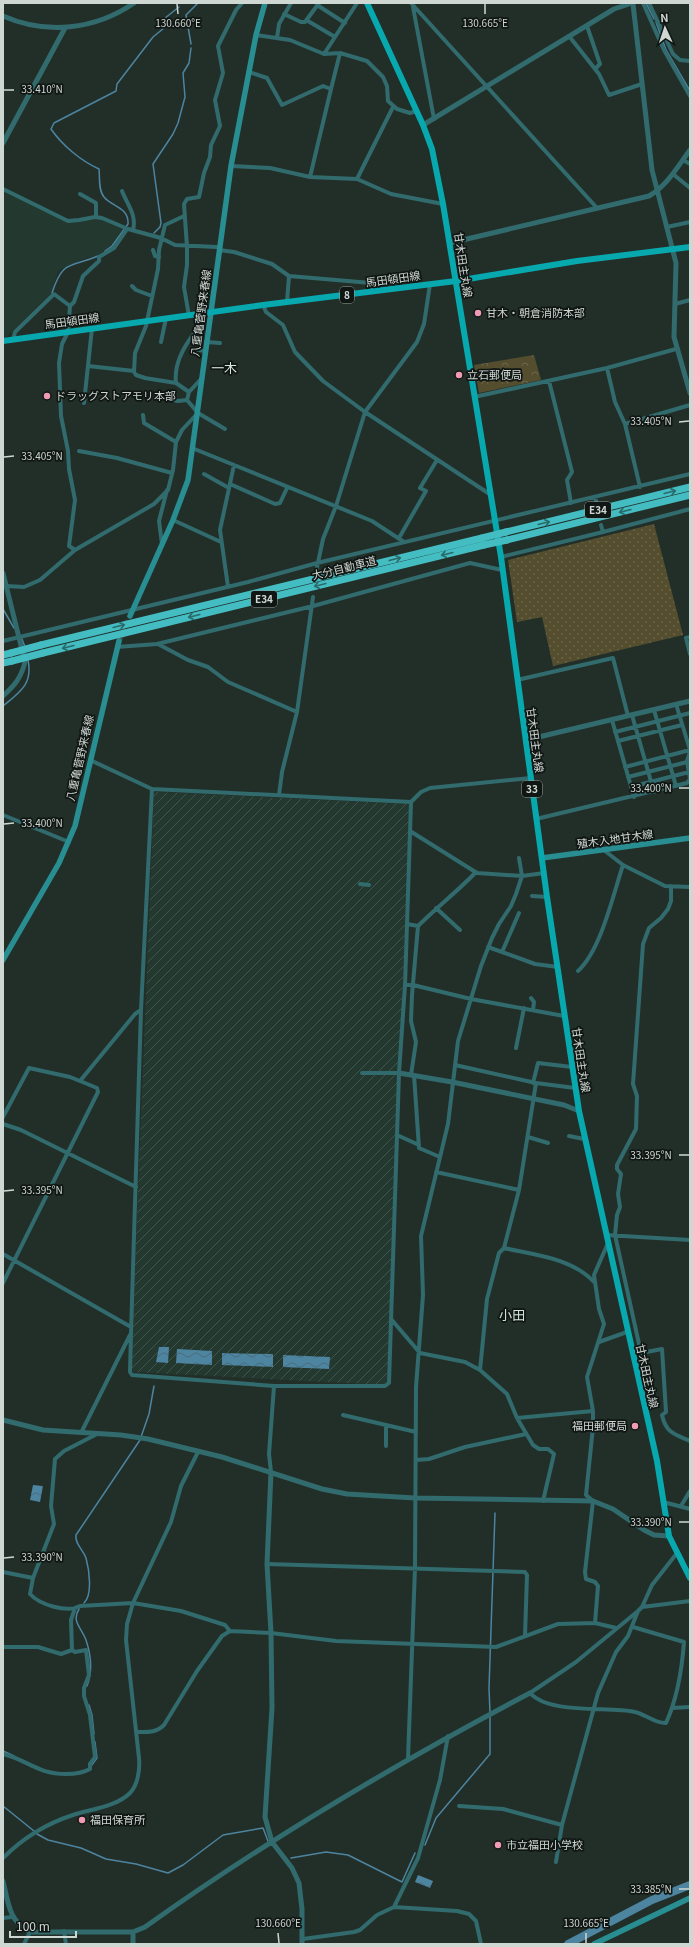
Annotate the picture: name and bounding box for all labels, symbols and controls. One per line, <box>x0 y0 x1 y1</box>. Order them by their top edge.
north arrow <box>645 8 685 48</box>
text: N <box>660 9 669 25</box>
text: 130.660°E <box>155 15 201 30</box>
text: 130.665°E <box>462 15 508 30</box>
text: 33.410°N <box>21 81 63 96</box>
street label: 甘木田主丸線 <box>451 231 477 299</box>
street label: 馬田頓田線 <box>365 266 421 290</box>
street label: 八重亀菅野来春線 <box>186 268 214 358</box>
road number: 8 <box>340 287 354 303</box>
place label: 甘木・朝倉消防本部 <box>486 304 585 320</box>
street label: 馬田頓田線 <box>44 308 100 332</box>
marker: 甘木・朝倉消防本部 <box>473 308 483 318</box>
district label: 一木 <box>211 358 237 377</box>
place label: 立石郵便局 <box>467 366 522 382</box>
marker: 立石郵便局 <box>454 370 464 380</box>
place label: ドラッグストアモリ本部 <box>55 387 176 403</box>
marker: ドラッグストアモリ本部 <box>42 391 52 401</box>
text: 33.405°N <box>630 413 672 428</box>
text: 33.405°N <box>21 448 63 463</box>
one-way arrow <box>663 488 676 495</box>
road number: E34 <box>585 502 611 518</box>
one-way arrow <box>619 508 632 515</box>
one-way arrow <box>537 519 550 526</box>
street label: 大分自動車道 <box>310 551 378 583</box>
one-way arrow <box>440 551 453 559</box>
one-way arrow <box>389 555 402 563</box>
one-way arrow <box>314 582 327 590</box>
road number: E34 <box>251 591 277 607</box>
one-way arrow <box>188 613 201 620</box>
one-way arrow <box>113 622 126 630</box>
one-way arrow <box>61 643 74 651</box>
street label: 甘木田主丸線 <box>523 706 549 774</box>
street label: 八重亀菅野来春線 <box>61 713 97 802</box>
text: 33.400°N <box>630 780 672 795</box>
road number: 33 <box>522 781 542 797</box>
text: 33.400°N <box>21 815 63 830</box>
street label: 殖木入地甘木線 <box>576 825 654 851</box>
street label: 甘木田主丸線 <box>569 1026 595 1094</box>
text: 33.395°N <box>630 1147 672 1162</box>
text: 33.395°N <box>21 1182 63 1197</box>
district label: 小田 <box>499 1305 525 1324</box>
street label: 甘木田主丸線 <box>633 1342 663 1410</box>
place label: 福田郵便局 <box>572 1417 627 1433</box>
marker: 福田郵便局 <box>630 1421 640 1431</box>
text: 33.390°N <box>630 1514 672 1529</box>
text: 33.390°N <box>21 1549 63 1564</box>
place label: 福田保育所 <box>90 1811 146 1827</box>
marker: 福田保育所 <box>77 1815 87 1825</box>
place label: 市立福田小学校 <box>506 1836 583 1852</box>
marker: 市立福田小学校 <box>493 1840 503 1850</box>
text: 33.385°N <box>630 1881 672 1896</box>
scale bar <box>10 1913 76 1939</box>
text: 130.660°E <box>255 1915 301 1930</box>
text: 130.665°E <box>563 1915 609 1930</box>
text: 100 m <box>16 1917 50 1934</box>

